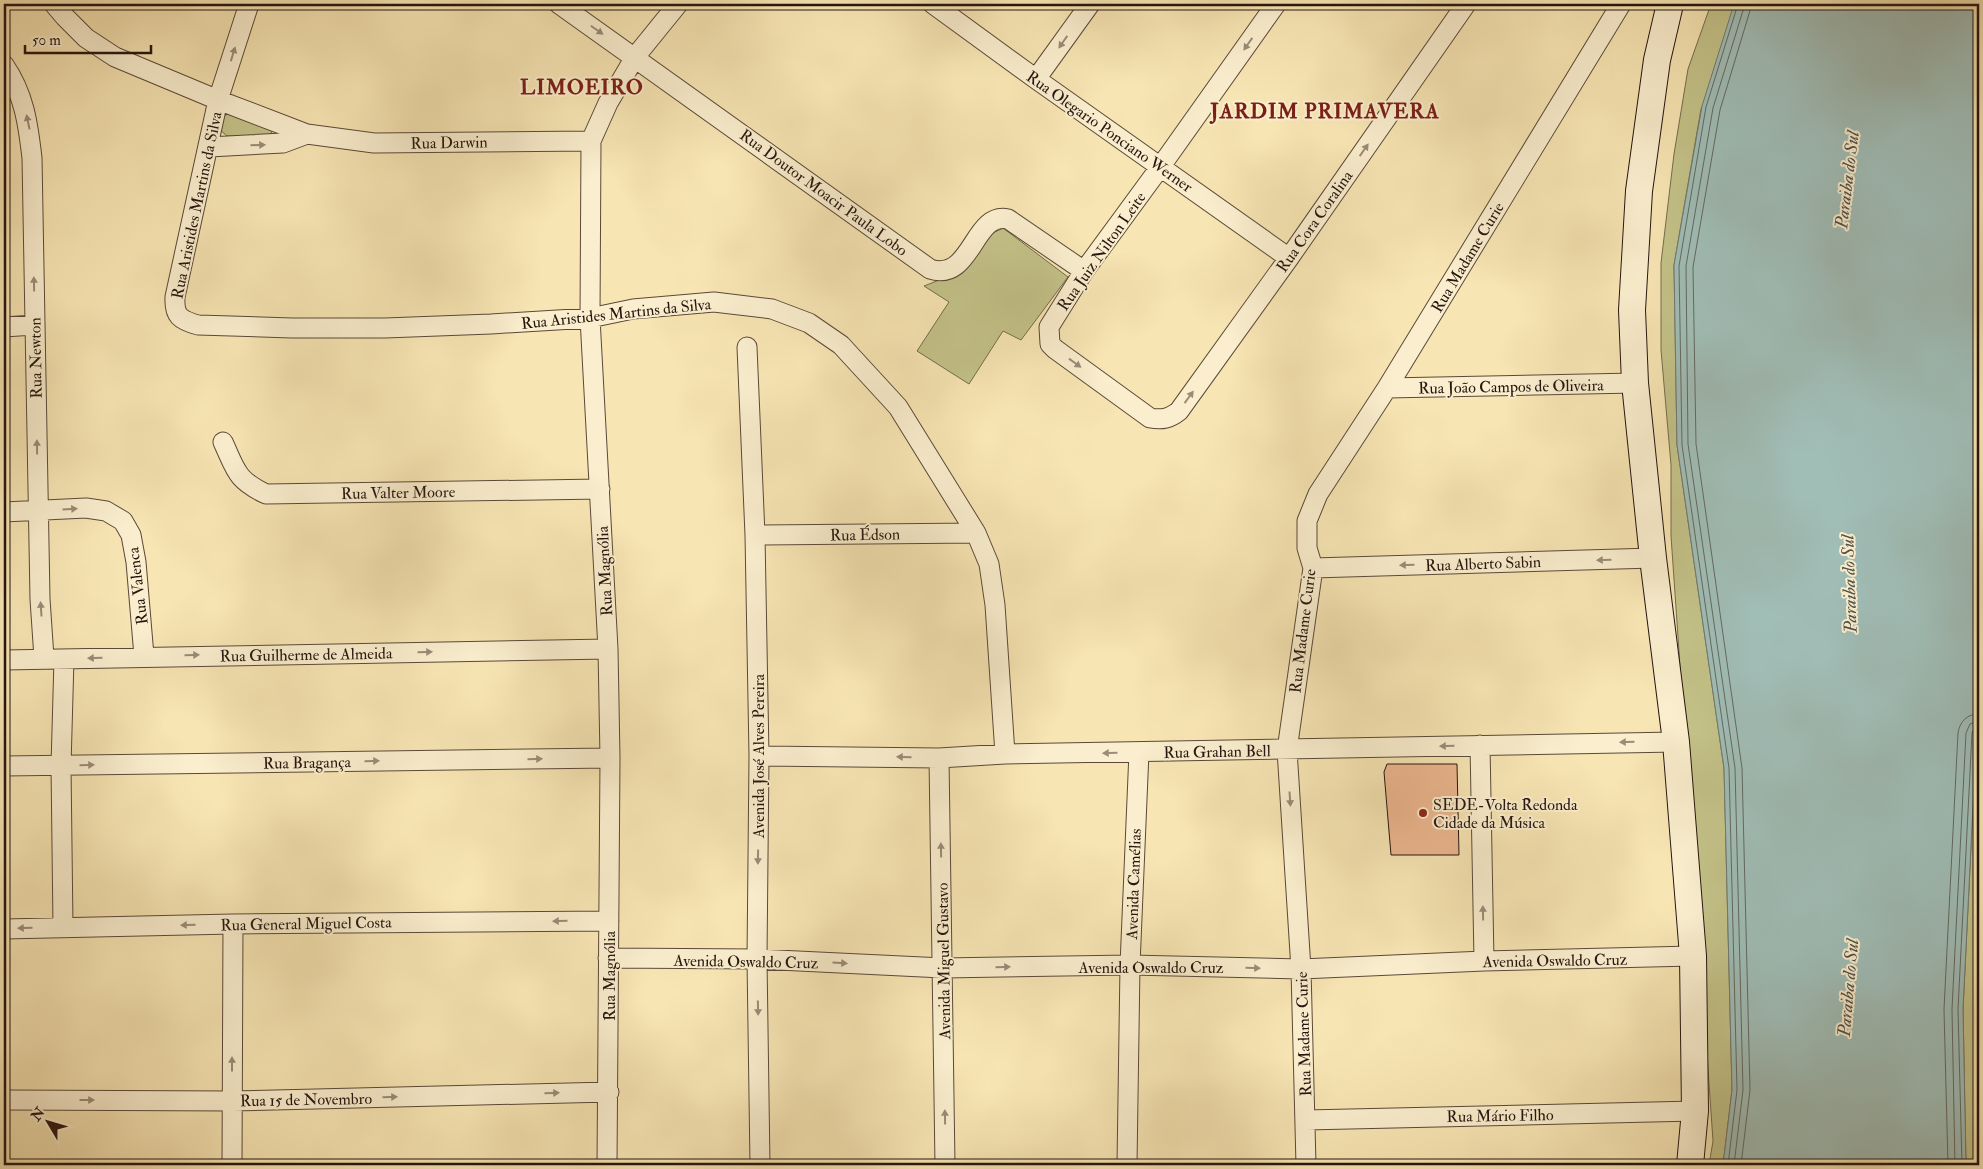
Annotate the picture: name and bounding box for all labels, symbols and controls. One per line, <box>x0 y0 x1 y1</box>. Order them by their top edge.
scale bar <box>25 22 151 54</box>
one-way arrow <box>590 25 603 35</box>
text: 50 m <box>32 31 61 50</box>
one-way arrow <box>1058 35 1068 48</box>
one-way arrow <box>1243 37 1253 50</box>
one-way arrow <box>230 46 237 61</box>
street label: Rua Olegario Ponciano Werner <box>1022 67 1197 197</box>
district label: LIMOEIRO <box>520 74 644 101</box>
district label: JARDIM PRIMAVERA <box>1209 98 1440 125</box>
street label: Rua Aristides Martins da Silva <box>167 109 227 301</box>
one-way arrow <box>23 114 31 130</box>
street label: Rua Doutor Moacir Paula Lobo <box>735 125 912 261</box>
water label: Paraiba do Sul <box>1830 128 1865 231</box>
street label: Rua Darwin <box>410 132 488 154</box>
one-way arrow <box>250 140 266 148</box>
one-way arrow <box>1359 143 1369 157</box>
street label: Rua Cora Coralina <box>1272 166 1358 276</box>
street label: Rua Juiz Nilton Leite <box>1053 188 1151 315</box>
street label: Rua Madame Curie <box>1427 199 1509 316</box>
one-way arrow <box>30 276 38 292</box>
street label: Rua Aristides Martins da Silva <box>520 294 713 334</box>
street label: Rua Newton <box>25 317 47 399</box>
one-way arrow <box>1068 358 1081 369</box>
street label: Rua João Campos de Oliveira <box>1418 375 1604 400</box>
one-way arrow <box>1184 390 1194 403</box>
one-way arrow <box>33 439 41 455</box>
street label: Rua Valter Moore <box>341 482 456 504</box>
one-way arrow <box>62 504 78 512</box>
street label: Rua Édson <box>830 523 900 546</box>
street label: Rua Magnólia <box>593 525 617 616</box>
water label: Paraiba do Sul <box>1836 533 1863 634</box>
street label: Rua Valenca <box>123 546 153 626</box>
street label: Rua Alberto Sabin <box>1425 552 1541 576</box>
one-way arrow <box>1596 556 1612 564</box>
one-way arrow <box>1398 562 1414 570</box>
street label: Rua Madame Curie <box>1285 568 1321 694</box>
one-way arrow <box>37 601 45 617</box>
street label: Rua Guilherme de Almeida <box>219 643 393 667</box>
one-way arrow <box>417 647 433 655</box>
one-way arrow <box>185 651 201 659</box>
one-way arrow <box>87 654 103 662</box>
street label: Avenida José Alves Pereira <box>749 673 770 839</box>
one-way arrow <box>1619 739 1635 747</box>
street label: Rua Grahan Bell <box>1163 741 1271 763</box>
one-way arrow <box>1439 742 1455 750</box>
one-way arrow <box>1101 749 1117 757</box>
street label: Rua Bragança <box>263 752 352 774</box>
one-way arrow <box>896 753 912 761</box>
one-way arrow <box>527 755 543 763</box>
one-way arrow <box>365 757 381 765</box>
one-way arrow <box>80 761 96 769</box>
one-way arrow <box>1287 791 1295 807</box>
place label: SEDE-Volta Redonda Cidade da Música <box>1433 795 1578 833</box>
marker: SEDE-Volta Redonda Cidade da Música <box>1417 807 1429 819</box>
street label: Avenida Camélias <box>1122 828 1146 941</box>
one-way arrow <box>936 841 944 857</box>
one-way arrow <box>754 849 762 865</box>
street label: Avenida Miguel Gustavo <box>933 882 955 1041</box>
one-way arrow <box>1479 904 1487 920</box>
street label: Rua General Miguel Costa <box>220 912 392 935</box>
one-way arrow <box>552 917 568 925</box>
one-way arrow <box>180 921 196 929</box>
one-way arrow <box>17 925 33 933</box>
street label: Rua Magnólia <box>600 931 620 1021</box>
water label: Paraiba do Sul <box>1833 936 1864 1039</box>
street label: Avenida Oswaldo Cruz <box>1481 950 1628 972</box>
street label: Avenida Oswaldo Cruz <box>672 951 819 973</box>
street label: Avenida Oswaldo Cruz <box>1078 958 1224 978</box>
one-way arrow <box>833 960 849 968</box>
one-way arrow <box>995 963 1011 971</box>
one-way arrow <box>1245 964 1261 972</box>
street label: Rua Madame Curie <box>1292 971 1316 1097</box>
one-way arrow <box>754 1000 762 1016</box>
one-way arrow <box>228 1056 236 1072</box>
street label: Rua 15 de Novembro <box>240 1089 373 1111</box>
one-way arrow <box>545 1089 561 1097</box>
one-way arrow <box>382 1093 398 1101</box>
north arrow <box>22 1096 72 1146</box>
one-way arrow <box>80 1096 96 1104</box>
text: N <box>27 1104 49 1125</box>
street label: Rua Mário Filho <box>1446 1105 1554 1127</box>
one-way arrow <box>941 1108 949 1124</box>

